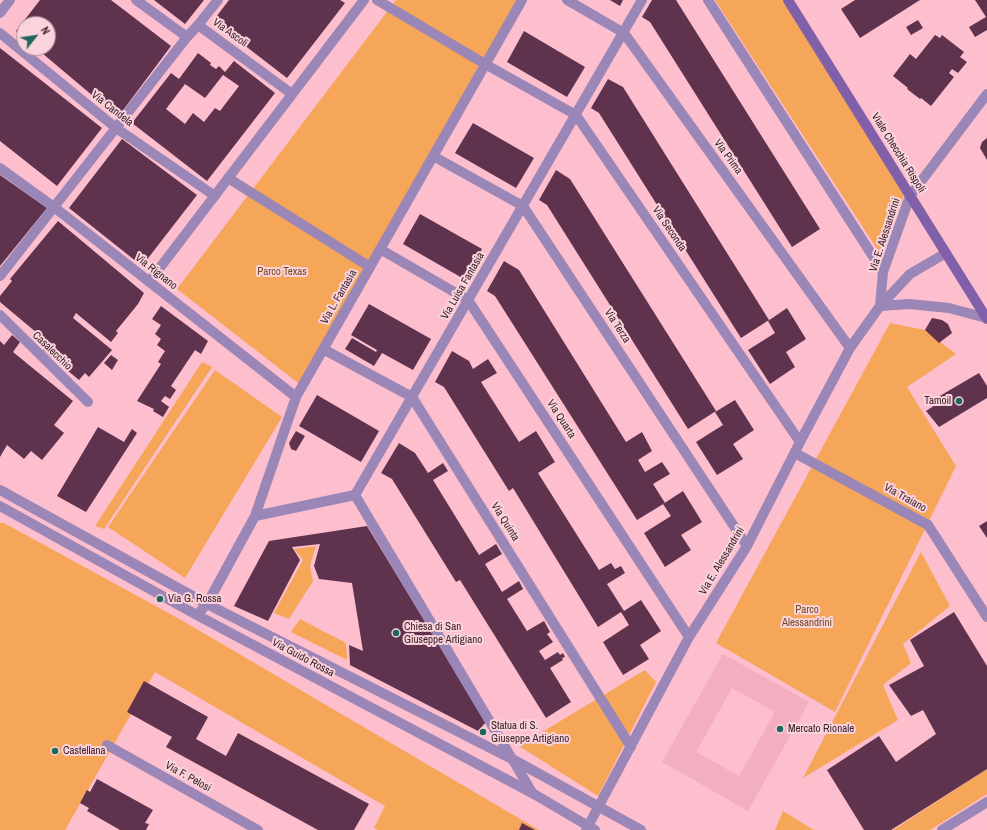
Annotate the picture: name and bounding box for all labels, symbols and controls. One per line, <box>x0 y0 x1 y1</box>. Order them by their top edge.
north arrow <box>16 16 56 56</box>
street label: Via Ascoli <box>210 16 250 50</box>
text: N <box>38 24 53 37</box>
street label: Via Candela <box>88 89 136 129</box>
street label: Viale Checchia Rispoli <box>868 111 928 195</box>
street label: Via Prima <box>711 137 745 177</box>
street label: Via E. Alessandrini <box>867 196 903 274</box>
street label: Via Seconda <box>649 204 689 254</box>
street label: Via Luisa Fantasia <box>439 250 487 322</box>
street label: Via Rignano <box>132 251 180 293</box>
park label: Parco Texas <box>257 265 307 279</box>
street label: Via L. Fantasia <box>318 267 360 327</box>
street label: Via Terza <box>601 306 633 346</box>
street label: Casalecchio <box>30 329 74 373</box>
place label: Tamoil <box>924 394 951 408</box>
marker: Tamoil <box>954 396 964 406</box>
street label: Via Quarta <box>544 397 578 441</box>
street label: Via Traiano <box>881 481 929 515</box>
street label: Via Quinta <box>488 500 522 544</box>
street label: Via E. Alessandrini <box>696 525 748 597</box>
place label: Via G. Rossa <box>168 592 221 606</box>
marker: Via G. Rossa <box>155 594 165 604</box>
park label: Parco Alessandrini <box>782 603 832 629</box>
place label: Chiesa di San Giuseppe Artigiano <box>404 620 482 646</box>
marker: Chiesa di San Giuseppe Artigiano <box>391 628 401 638</box>
street label: Via Guido Rossa <box>270 636 336 680</box>
place label: Statua di S. Giuseppe Artigiano <box>491 719 569 745</box>
place label: Mercato Rionale <box>788 722 854 736</box>
marker: Mercato Rionale <box>775 724 785 734</box>
marker: Statua di S. Giuseppe Artigiano <box>478 727 488 737</box>
place label: Castellana <box>63 744 106 758</box>
marker: Castellana <box>50 746 60 756</box>
street label: Via F. Pelosi <box>163 759 213 795</box>

